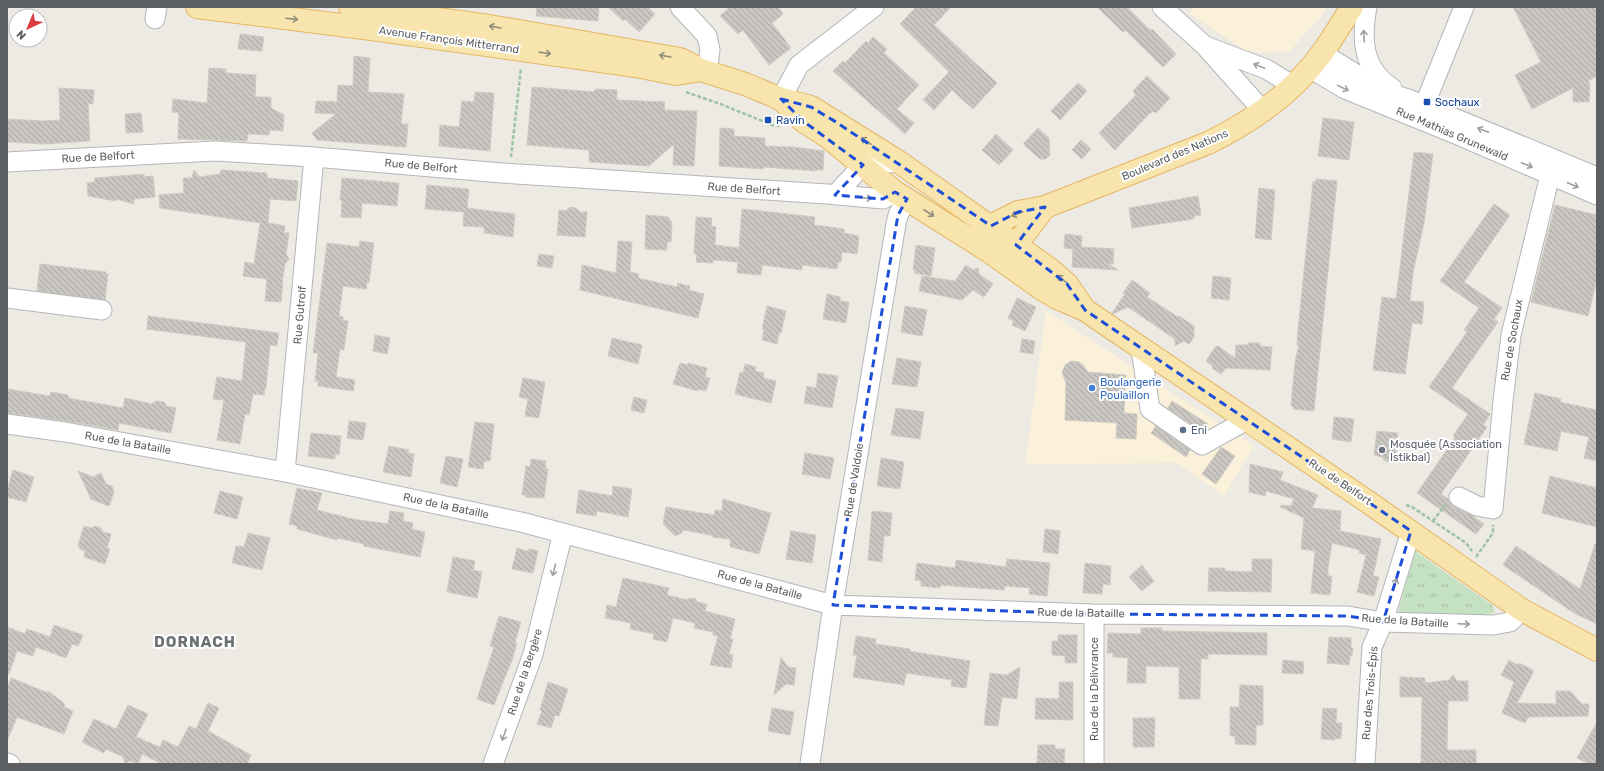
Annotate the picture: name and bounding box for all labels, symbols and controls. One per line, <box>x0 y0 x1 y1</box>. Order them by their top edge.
north arrow <box>8 8 48 48</box>
one-way arrow <box>285 15 298 22</box>
one-way arrow <box>489 23 502 31</box>
street label: Avenue François Mitterrand <box>378 24 520 56</box>
text: N <box>14 27 29 42</box>
one-way arrow <box>1360 30 1367 43</box>
one-way arrow <box>538 49 551 57</box>
one-way arrow <box>659 52 672 60</box>
one-way arrow <box>1253 62 1265 69</box>
one-way arrow <box>1337 84 1349 92</box>
place label: Sochaux <box>1435 96 1480 109</box>
marker: Sochaux <box>1422 97 1432 107</box>
street label: Rue Mathias Grunewald <box>1394 104 1510 164</box>
place label: Ravin <box>776 114 805 127</box>
marker: Ravin <box>763 115 773 125</box>
one-way arrow <box>1478 125 1490 133</box>
street label: Boulevard des Nations <box>1120 127 1231 183</box>
one-way arrow <box>861 137 872 145</box>
street label: Rue de Belfort <box>61 149 136 165</box>
street label: Rue de Belfort <box>384 156 459 176</box>
one-way arrow <box>1521 162 1533 170</box>
street label: Rue de Belfort <box>707 180 782 198</box>
one-way arrow <box>1567 182 1579 189</box>
one-way arrow <box>859 194 872 201</box>
one-way arrow <box>923 208 934 217</box>
one-way arrow <box>1011 210 1023 218</box>
one-way arrow <box>1056 275 1067 284</box>
street label: Rue Gutrolf <box>291 285 309 345</box>
street label: Rue de Sochaux <box>1498 298 1526 382</box>
place label: Boulangerie Poulaillon <box>1100 376 1161 402</box>
marker: Boulangerie Poulaillon <box>1087 383 1097 393</box>
place label: Eni <box>1191 424 1207 437</box>
marker: Eni <box>1178 425 1188 435</box>
street label: Rue de la Bataille <box>84 429 172 457</box>
place label: Mosquée (Association Istikbal) <box>1390 438 1502 464</box>
street label: Rue de Valdoie <box>842 442 866 518</box>
marker: Mosquée (Association Istikbal) <box>1377 445 1387 455</box>
street label: Rue de Belfort <box>1306 456 1375 508</box>
street label: Rue de la Bataille <box>402 491 490 521</box>
one-way arrow <box>550 564 557 577</box>
street label: Rue de la Bataille <box>716 567 804 603</box>
one-way arrow <box>1392 578 1399 591</box>
street label: Rue de la Bataille <box>1037 606 1125 620</box>
street label: Rue de la Bataille <box>1361 611 1449 631</box>
one-way arrow <box>1457 621 1470 628</box>
street label: Rue de la Bergère <box>505 627 545 717</box>
district label: DORNACH <box>154 633 236 651</box>
street label: Rue de la Délivrance <box>1088 637 1101 741</box>
street label: Rue des Trois-Épis <box>1359 645 1381 740</box>
one-way arrow <box>499 728 507 740</box>

